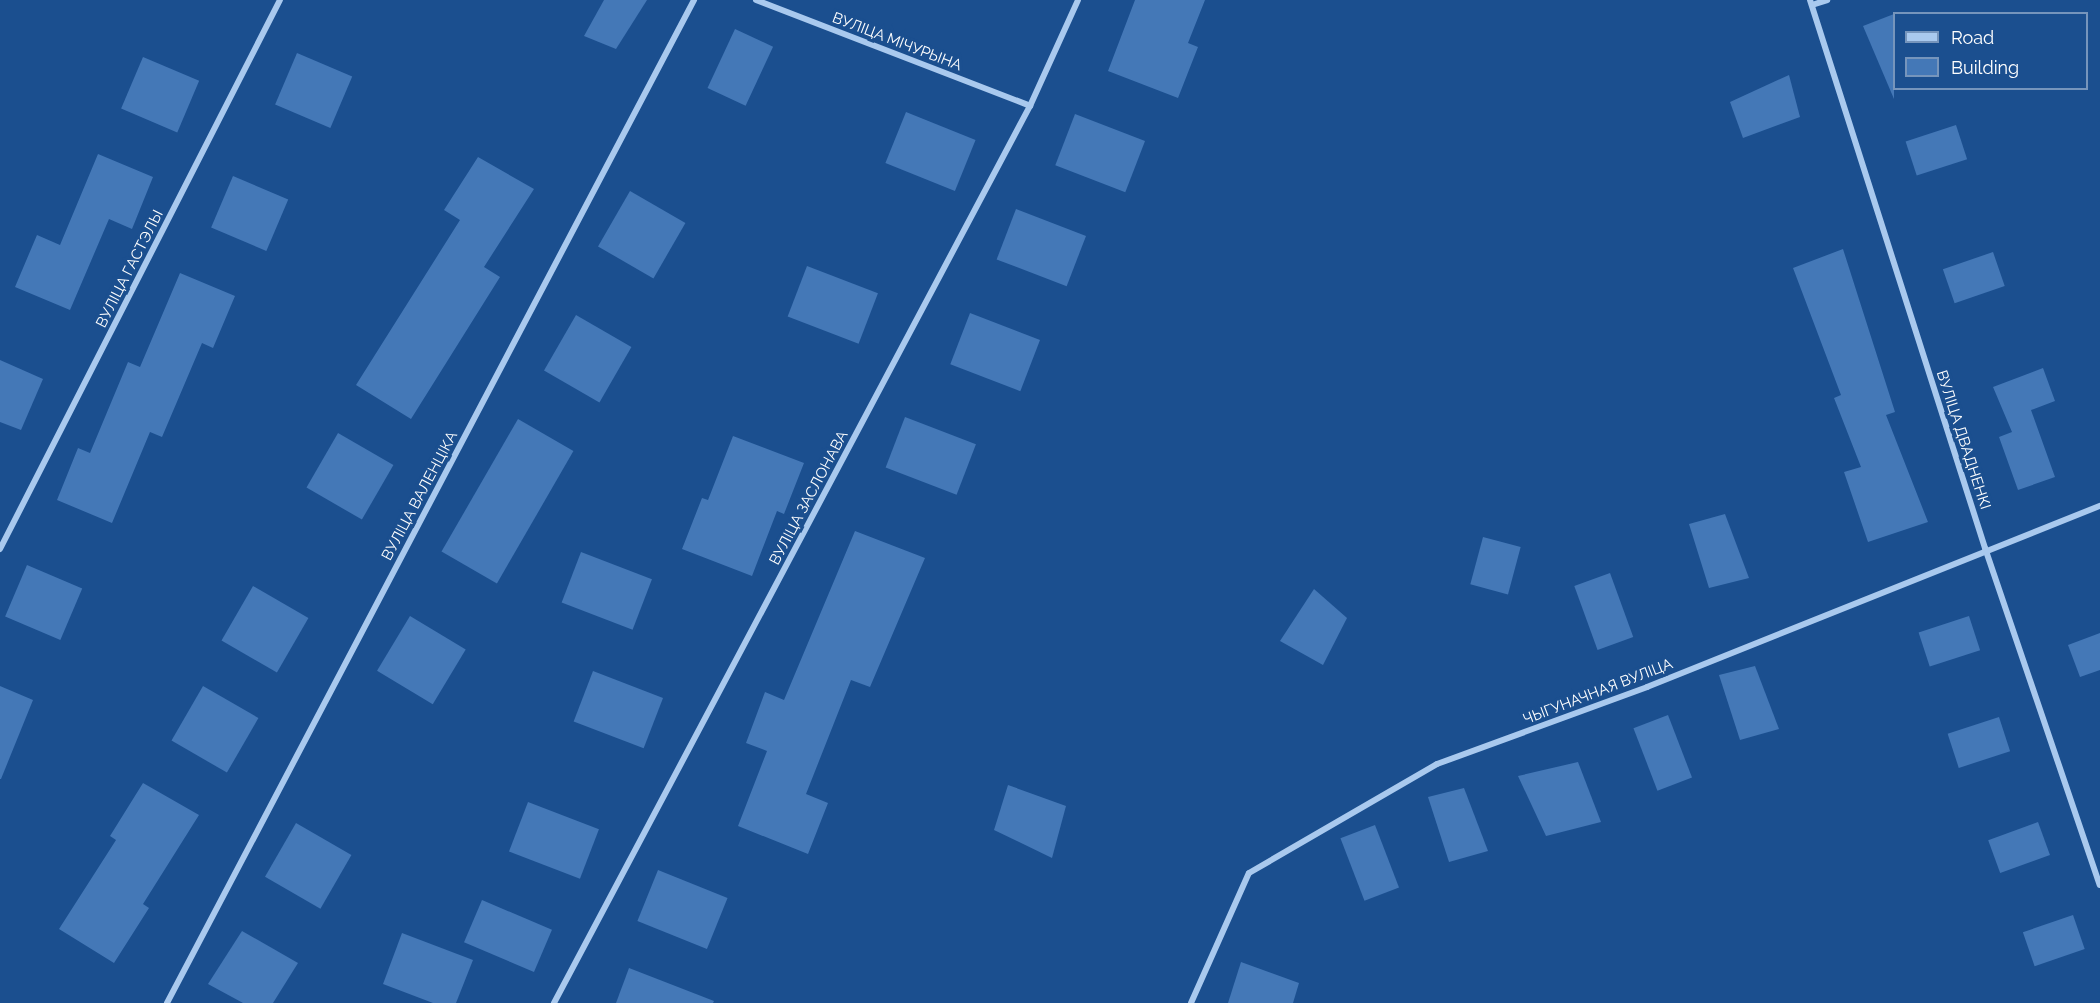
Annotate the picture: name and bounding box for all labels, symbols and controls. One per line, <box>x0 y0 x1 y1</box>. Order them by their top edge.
street label: ВУЛІЦА МІЧУРЫНА <box>829 9 965 75</box>
legend <box>1893 12 2088 90</box>
text: Road <box>1951 27 1994 48</box>
text: Building <box>1951 57 2019 78</box>
street label: ВУЛІЦА ГАСТЭЛЫ <box>92 207 168 331</box>
street label: ВУЛІЦА ДВАДНЕНКІ <box>1932 368 1994 512</box>
street label: ВУЛІЦА ВАЛЕНЦІКА <box>378 428 462 564</box>
street label: ВУЛІЦА ЗАСЛОНАВА <box>766 428 852 568</box>
street label: ЧЫГУНАЧНАЯ ВУЛІЦА <box>1521 655 1675 729</box>

